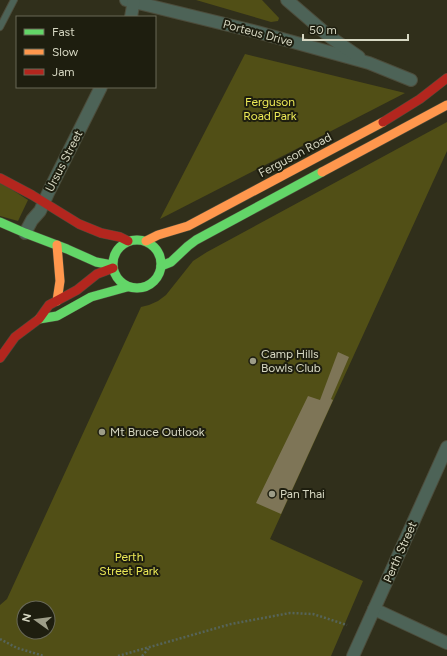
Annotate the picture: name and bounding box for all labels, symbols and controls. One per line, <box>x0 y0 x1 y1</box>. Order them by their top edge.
legend <box>16 16 156 88</box>
scale bar <box>303 16 408 42</box>
street label: Porteus Drive <box>221 17 295 49</box>
text: 50 m <box>309 23 337 37</box>
text: Fast <box>52 25 75 39</box>
text: Slow <box>52 45 79 59</box>
text: Jam <box>52 65 75 79</box>
park label: Ferguson Road Park <box>243 95 297 123</box>
street label: Ursus Street <box>43 128 86 194</box>
street label: Ferguson Road <box>256 130 334 180</box>
place label: Camp Hills Bowls Club <box>261 347 321 375</box>
marker: Camp Hills Bowls Club <box>248 356 258 366</box>
place label: Mt Bruce Outlook <box>110 425 205 439</box>
marker: Mt Bruce Outlook <box>97 427 107 437</box>
place label: Pan Thai <box>280 487 325 501</box>
marker: Pan Thai <box>267 489 277 499</box>
street label: Perth Street <box>380 519 420 585</box>
park label: Perth Street Park <box>99 550 159 578</box>
north arrow <box>16 600 56 640</box>
text: N <box>19 612 34 623</box>

